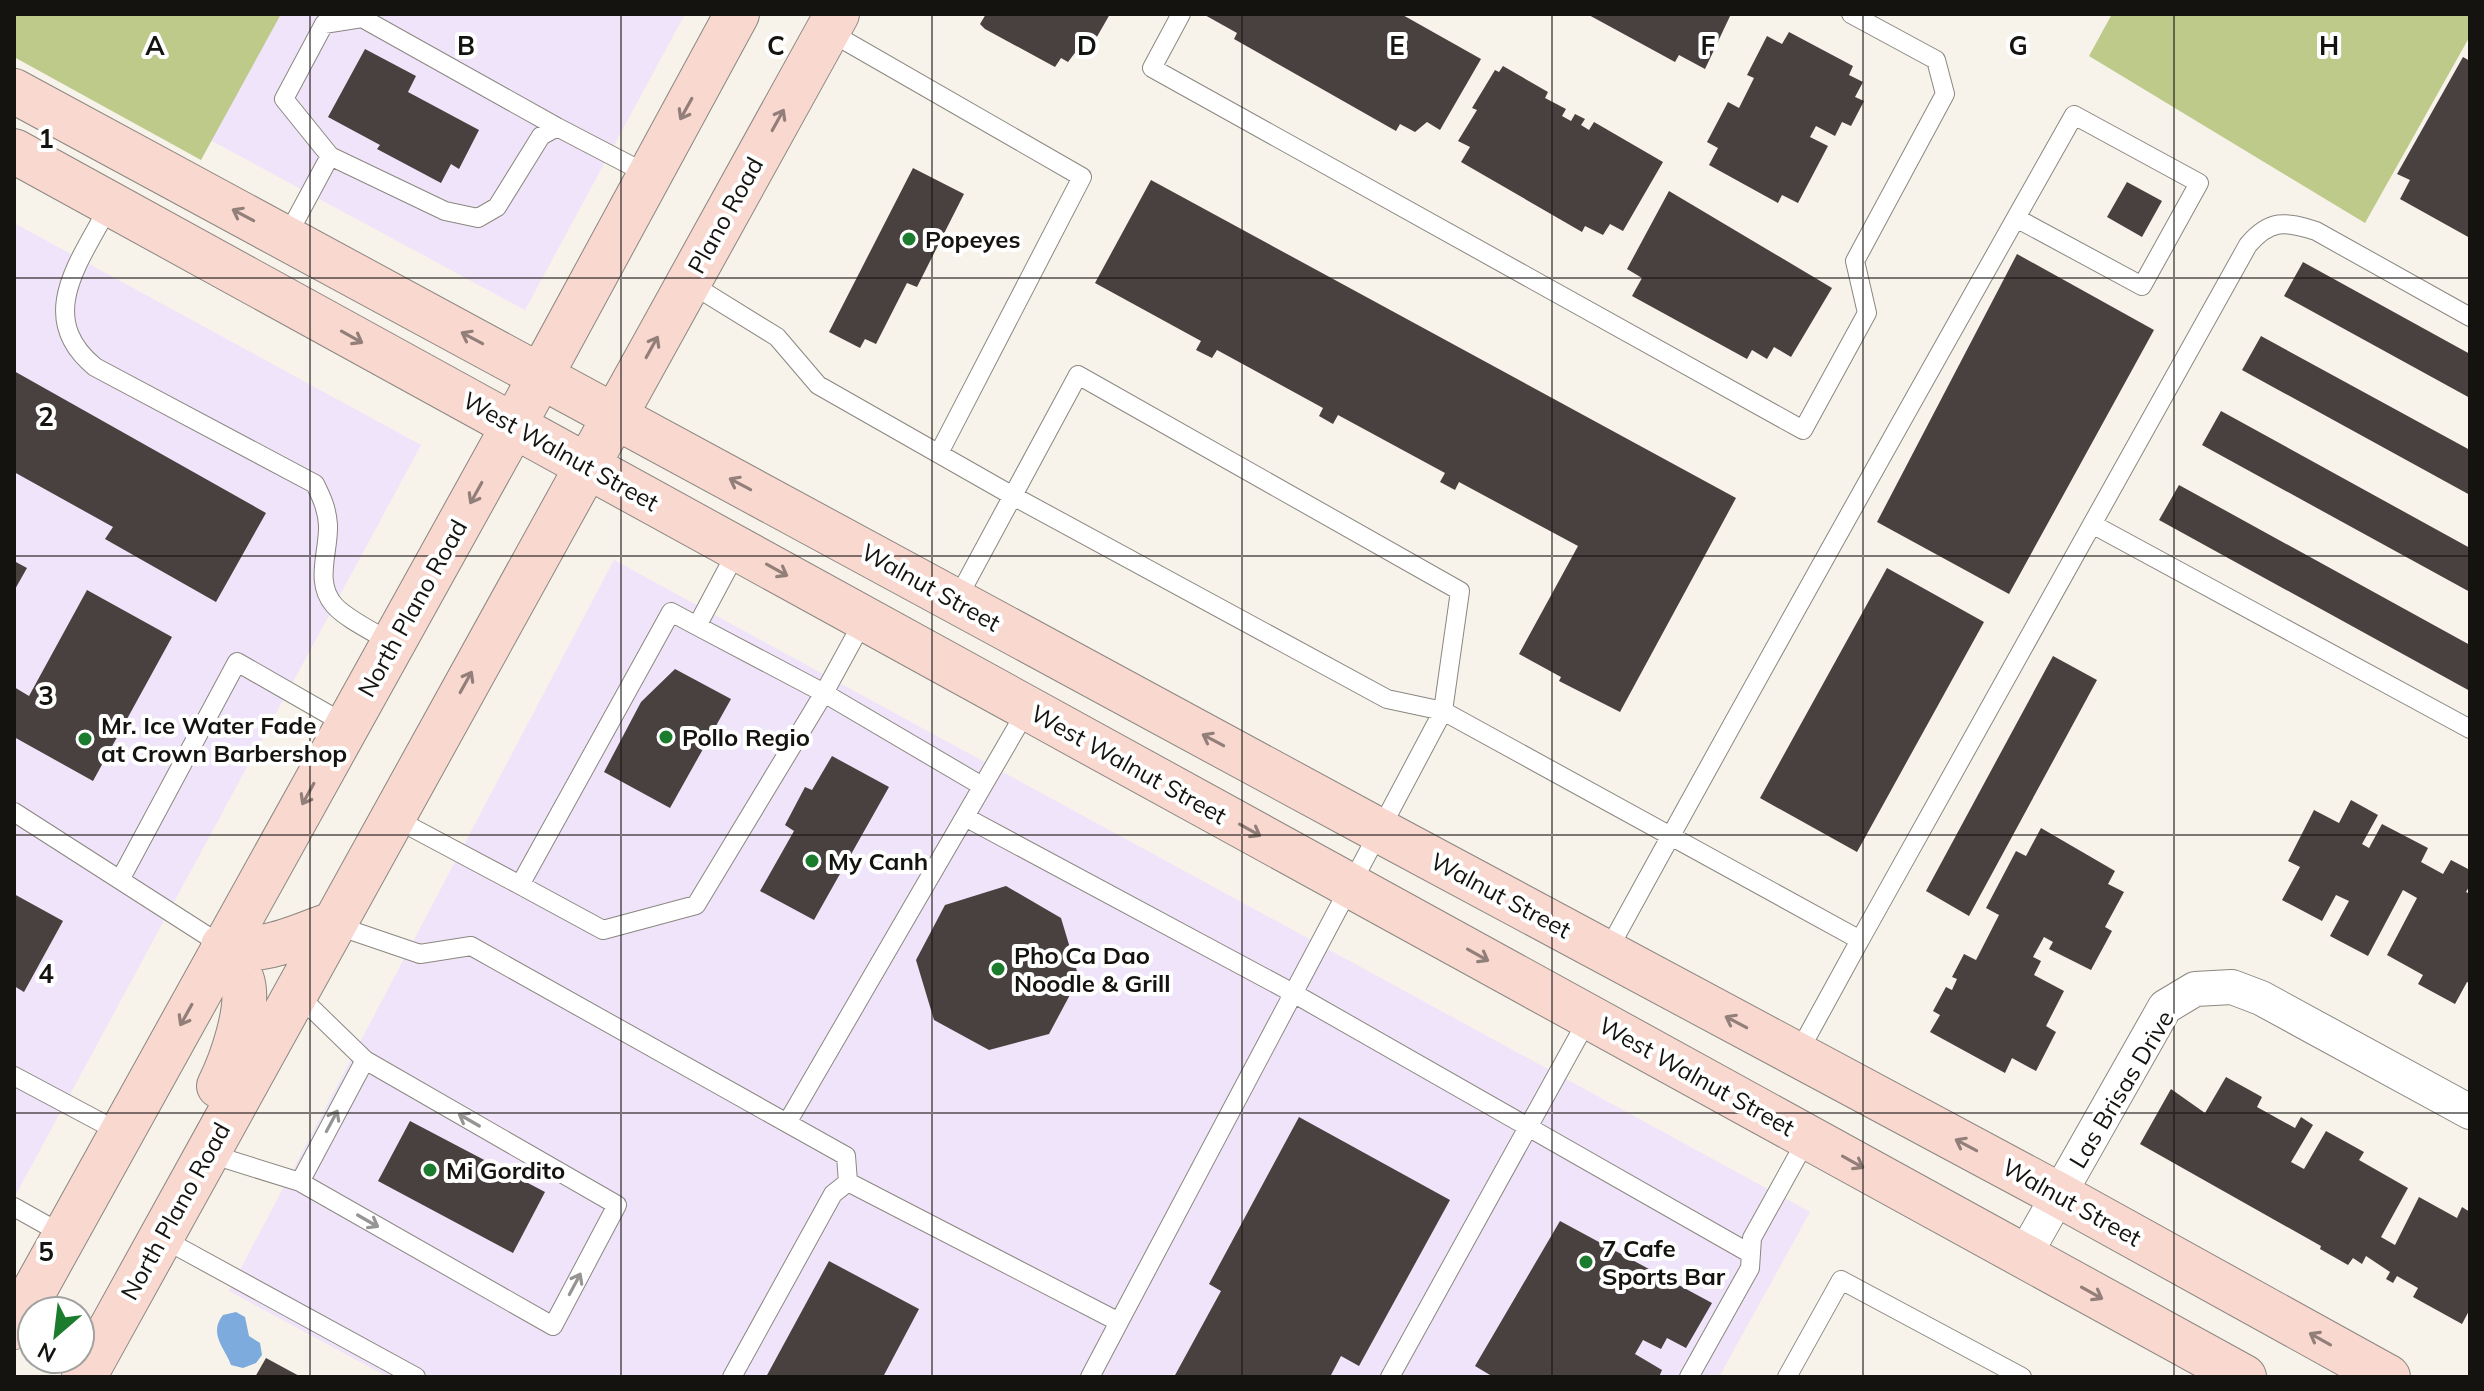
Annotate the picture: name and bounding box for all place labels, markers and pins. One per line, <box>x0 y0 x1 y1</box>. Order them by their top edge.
place label: Popeyes <box>925 224 1020 254</box>
marker: Popeyes <box>900 230 918 248</box>
place label: Mr. Ice Water Fade at Crown Barbershop <box>101 710 347 768</box>
place label: Pollo Regio <box>682 722 810 752</box>
marker: Pollo Regio <box>657 728 675 746</box>
marker: Mr. Ice Water Fade at Crown Barbershop <box>76 730 94 748</box>
place label: My Canh <box>828 846 928 876</box>
marker: My Canh <box>803 852 821 870</box>
place label: Pho Ca Dao Noodle & Grill <box>1014 940 1170 998</box>
marker: Pho Ca Dao Noodle & Grill <box>989 960 1007 978</box>
place label: Mi Gordito <box>446 1155 565 1185</box>
marker: Mi Gordito <box>421 1161 439 1179</box>
place label: 7 Cafe Sports Bar <box>1602 1233 1726 1291</box>
marker: 7 Cafe Sports Bar <box>1577 1253 1595 1271</box>

